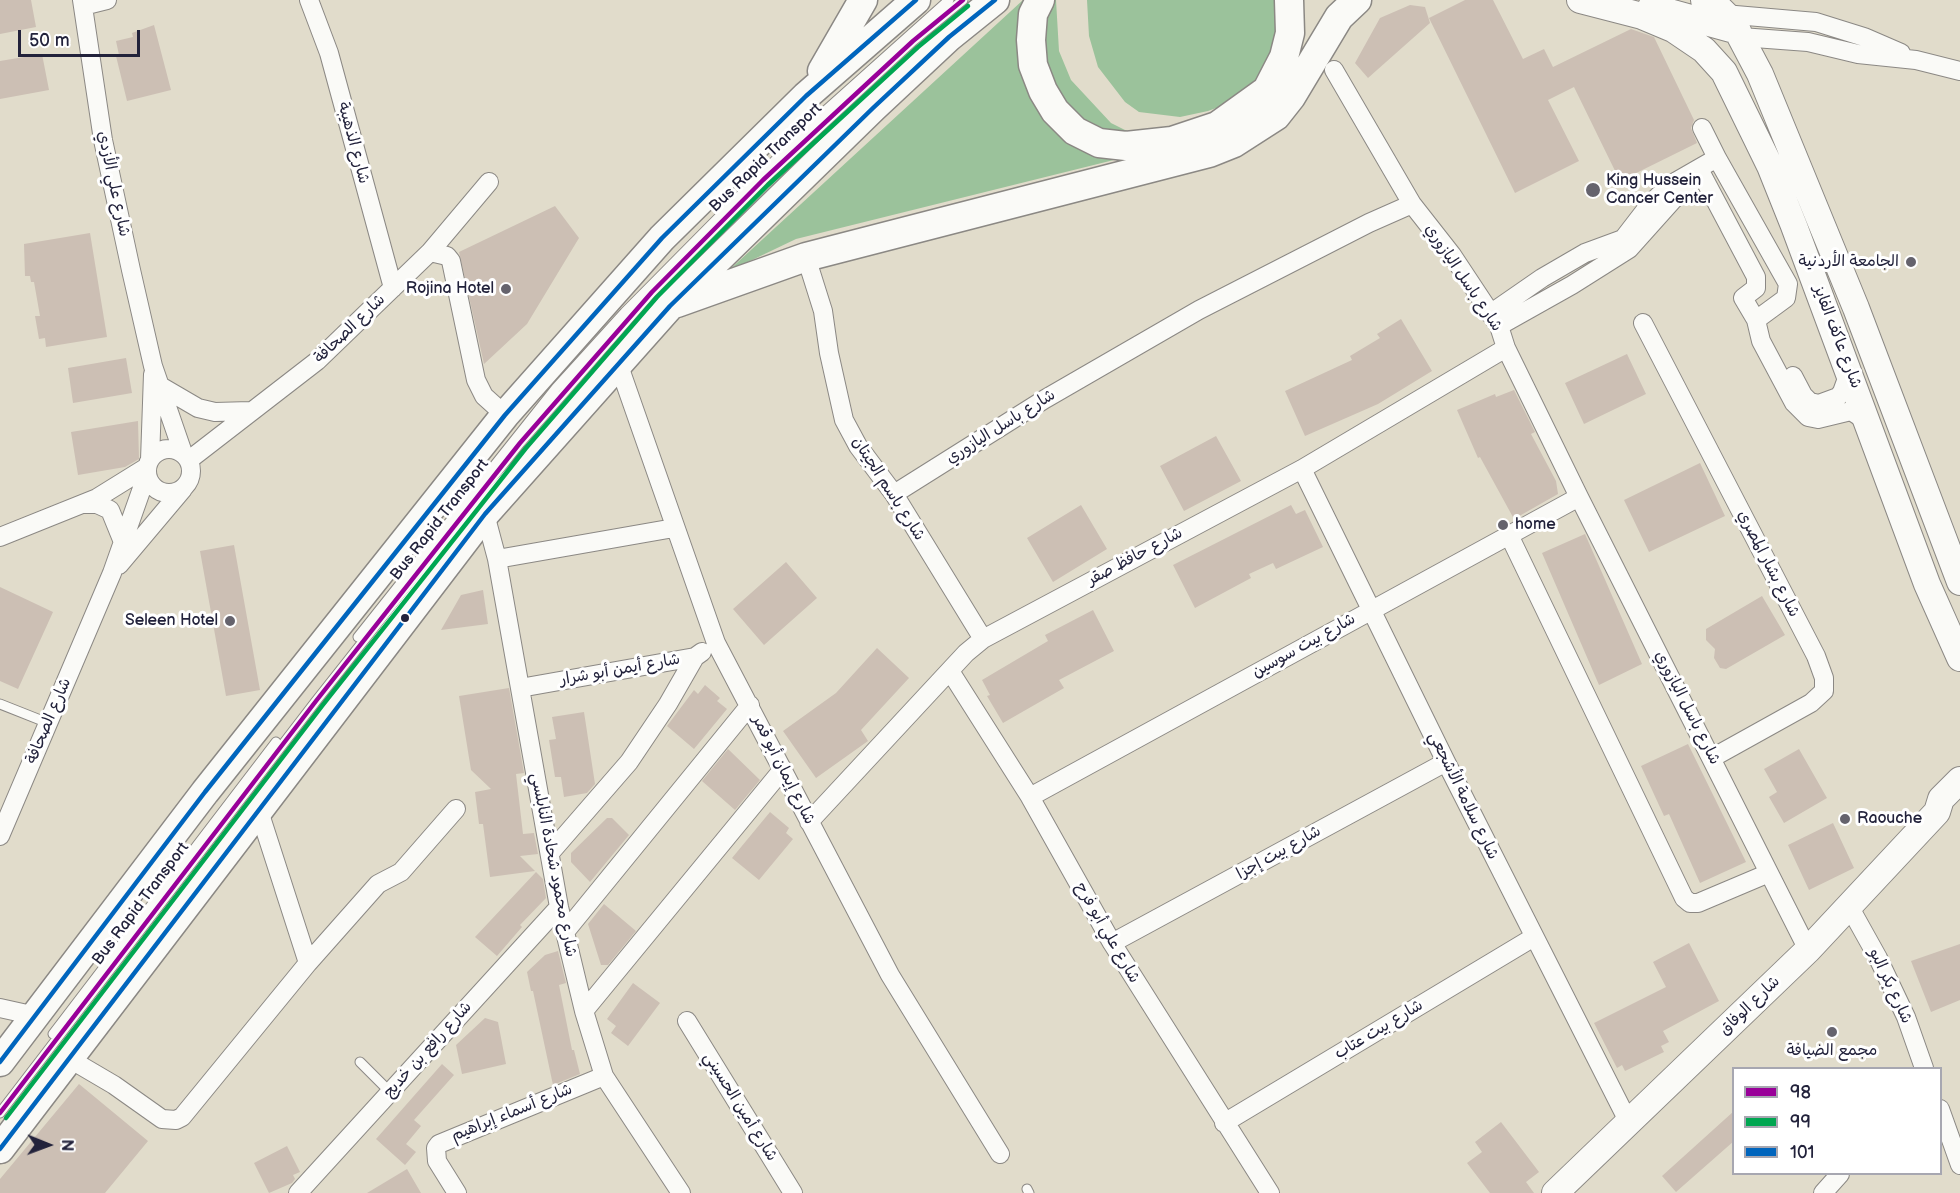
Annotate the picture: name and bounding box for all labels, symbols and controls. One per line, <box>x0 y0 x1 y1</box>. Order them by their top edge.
scale bar <box>21 18 142 56</box>
text: 50 m <box>29 30 70 51</box>
street label: Bus Rapid Transport <box>706 99 826 217</box>
street label: شارع الذهيبة <box>333 100 373 186</box>
street label: شارع علي الأزدي <box>92 129 134 239</box>
place label: King Hussein Cancer Center <box>1606 171 1713 209</box>
marker: King Hussein Cancer Center <box>1584 181 1602 199</box>
street label: شارع باسل اليازوري <box>1420 221 1506 335</box>
place label: الجامعة الأردنية <box>1798 252 1899 272</box>
marker: الجامعة الأردنية <box>1904 255 1918 269</box>
place label: Rojina Hotel <box>406 279 494 299</box>
marker: Rojina Hotel <box>499 282 513 296</box>
street label: شارع عاكف الفايز <box>1809 283 1865 391</box>
street label: شارع الصحافة <box>310 290 390 368</box>
street label: شارع باسل اليازوري <box>943 386 1059 468</box>
street label: شارع باسم الجيتان <box>847 433 929 545</box>
street label: Bus Rapid Transport <box>387 456 493 584</box>
street label: شارع بشار المصري <box>1733 507 1803 621</box>
place label: home <box>1515 515 1556 535</box>
marker: home <box>1496 518 1510 532</box>
street label: شارع حافظ صقر <box>1084 524 1186 590</box>
street label: شارع بيت سوسين <box>1249 610 1359 682</box>
place label: Seleen Hotel <box>125 611 218 631</box>
unlabelled marker <box>399 612 411 624</box>
marker: Seleen Hotel <box>223 614 237 628</box>
street label: شارع باسل اليازوري <box>1650 648 1724 768</box>
street label: شارع أيمن أبو شرار <box>558 650 682 690</box>
street label: شارع الصحافة <box>22 675 76 767</box>
street label: شارع إيمان أبو قمر <box>747 712 819 828</box>
street label: شارع سلامة الأشجعي <box>1424 729 1502 863</box>
street label: شارع محمود شحادة النابلسي <box>526 771 580 959</box>
place label: Raouche <box>1857 809 1922 829</box>
marker: Raouche <box>1838 812 1852 826</box>
street label: شارع بيت إجزا <box>1234 822 1324 884</box>
street label: Bus Rapid Transport <box>89 839 193 969</box>
street label: شارع علي أبو فرح <box>1070 879 1144 987</box>
street label: شارع بكر البو <box>1864 945 1916 1027</box>
street label: شارع الوفاق <box>1716 972 1784 1040</box>
street label: شارع بيت عتاب <box>1331 996 1427 1064</box>
street label: شارع رافع بن خديج <box>380 998 476 1102</box>
marker: مجمع الضيافة <box>1825 1025 1839 1039</box>
place label: مجمع الضيافة <box>1787 1041 1877 1061</box>
street label: شارع أمين الحسيني <box>699 1049 781 1165</box>
legend <box>1732 1067 1942 1175</box>
street label: شارع أسماء إبراهيم <box>449 1080 575 1146</box>
text: 98 <box>1790 1082 1811 1103</box>
text: 99 <box>1790 1112 1811 1133</box>
north arrow <box>18 1115 78 1175</box>
text: N <box>57 1139 76 1152</box>
text: 101 <box>1790 1142 1815 1163</box>

